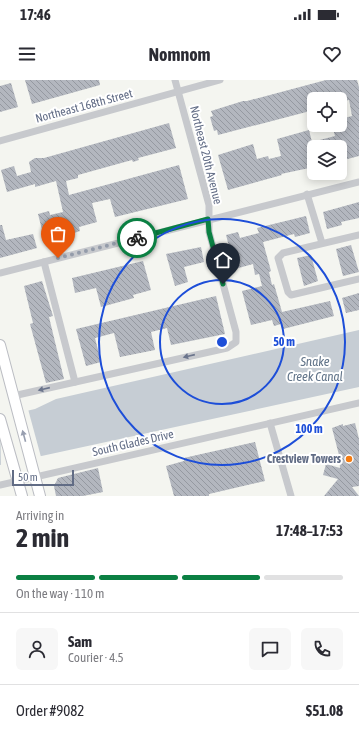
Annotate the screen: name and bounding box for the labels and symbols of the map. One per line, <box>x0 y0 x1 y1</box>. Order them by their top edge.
street label: Northeast 168th Street <box>34 86 135 126</box>
street label: Northeast 20th Avenue <box>187 104 225 206</box>
pin <box>41 217 75 258</box>
courier <box>117 218 157 258</box>
pin <box>206 243 240 284</box>
centre of rings <box>215 335 229 349</box>
text: 50 m <box>273 335 295 349</box>
one-way arrow <box>183 354 196 360</box>
water label: Snake Creek Canal <box>287 354 343 384</box>
one-way arrow <box>38 386 50 392</box>
text: 100 m <box>295 422 323 436</box>
street label: South Glades Drive <box>91 427 175 459</box>
one-way arrow <box>21 429 27 441</box>
place label: Crestview Towers <box>267 452 342 466</box>
marker: Crestview Towers <box>344 454 354 464</box>
scale bar <box>12 468 74 487</box>

